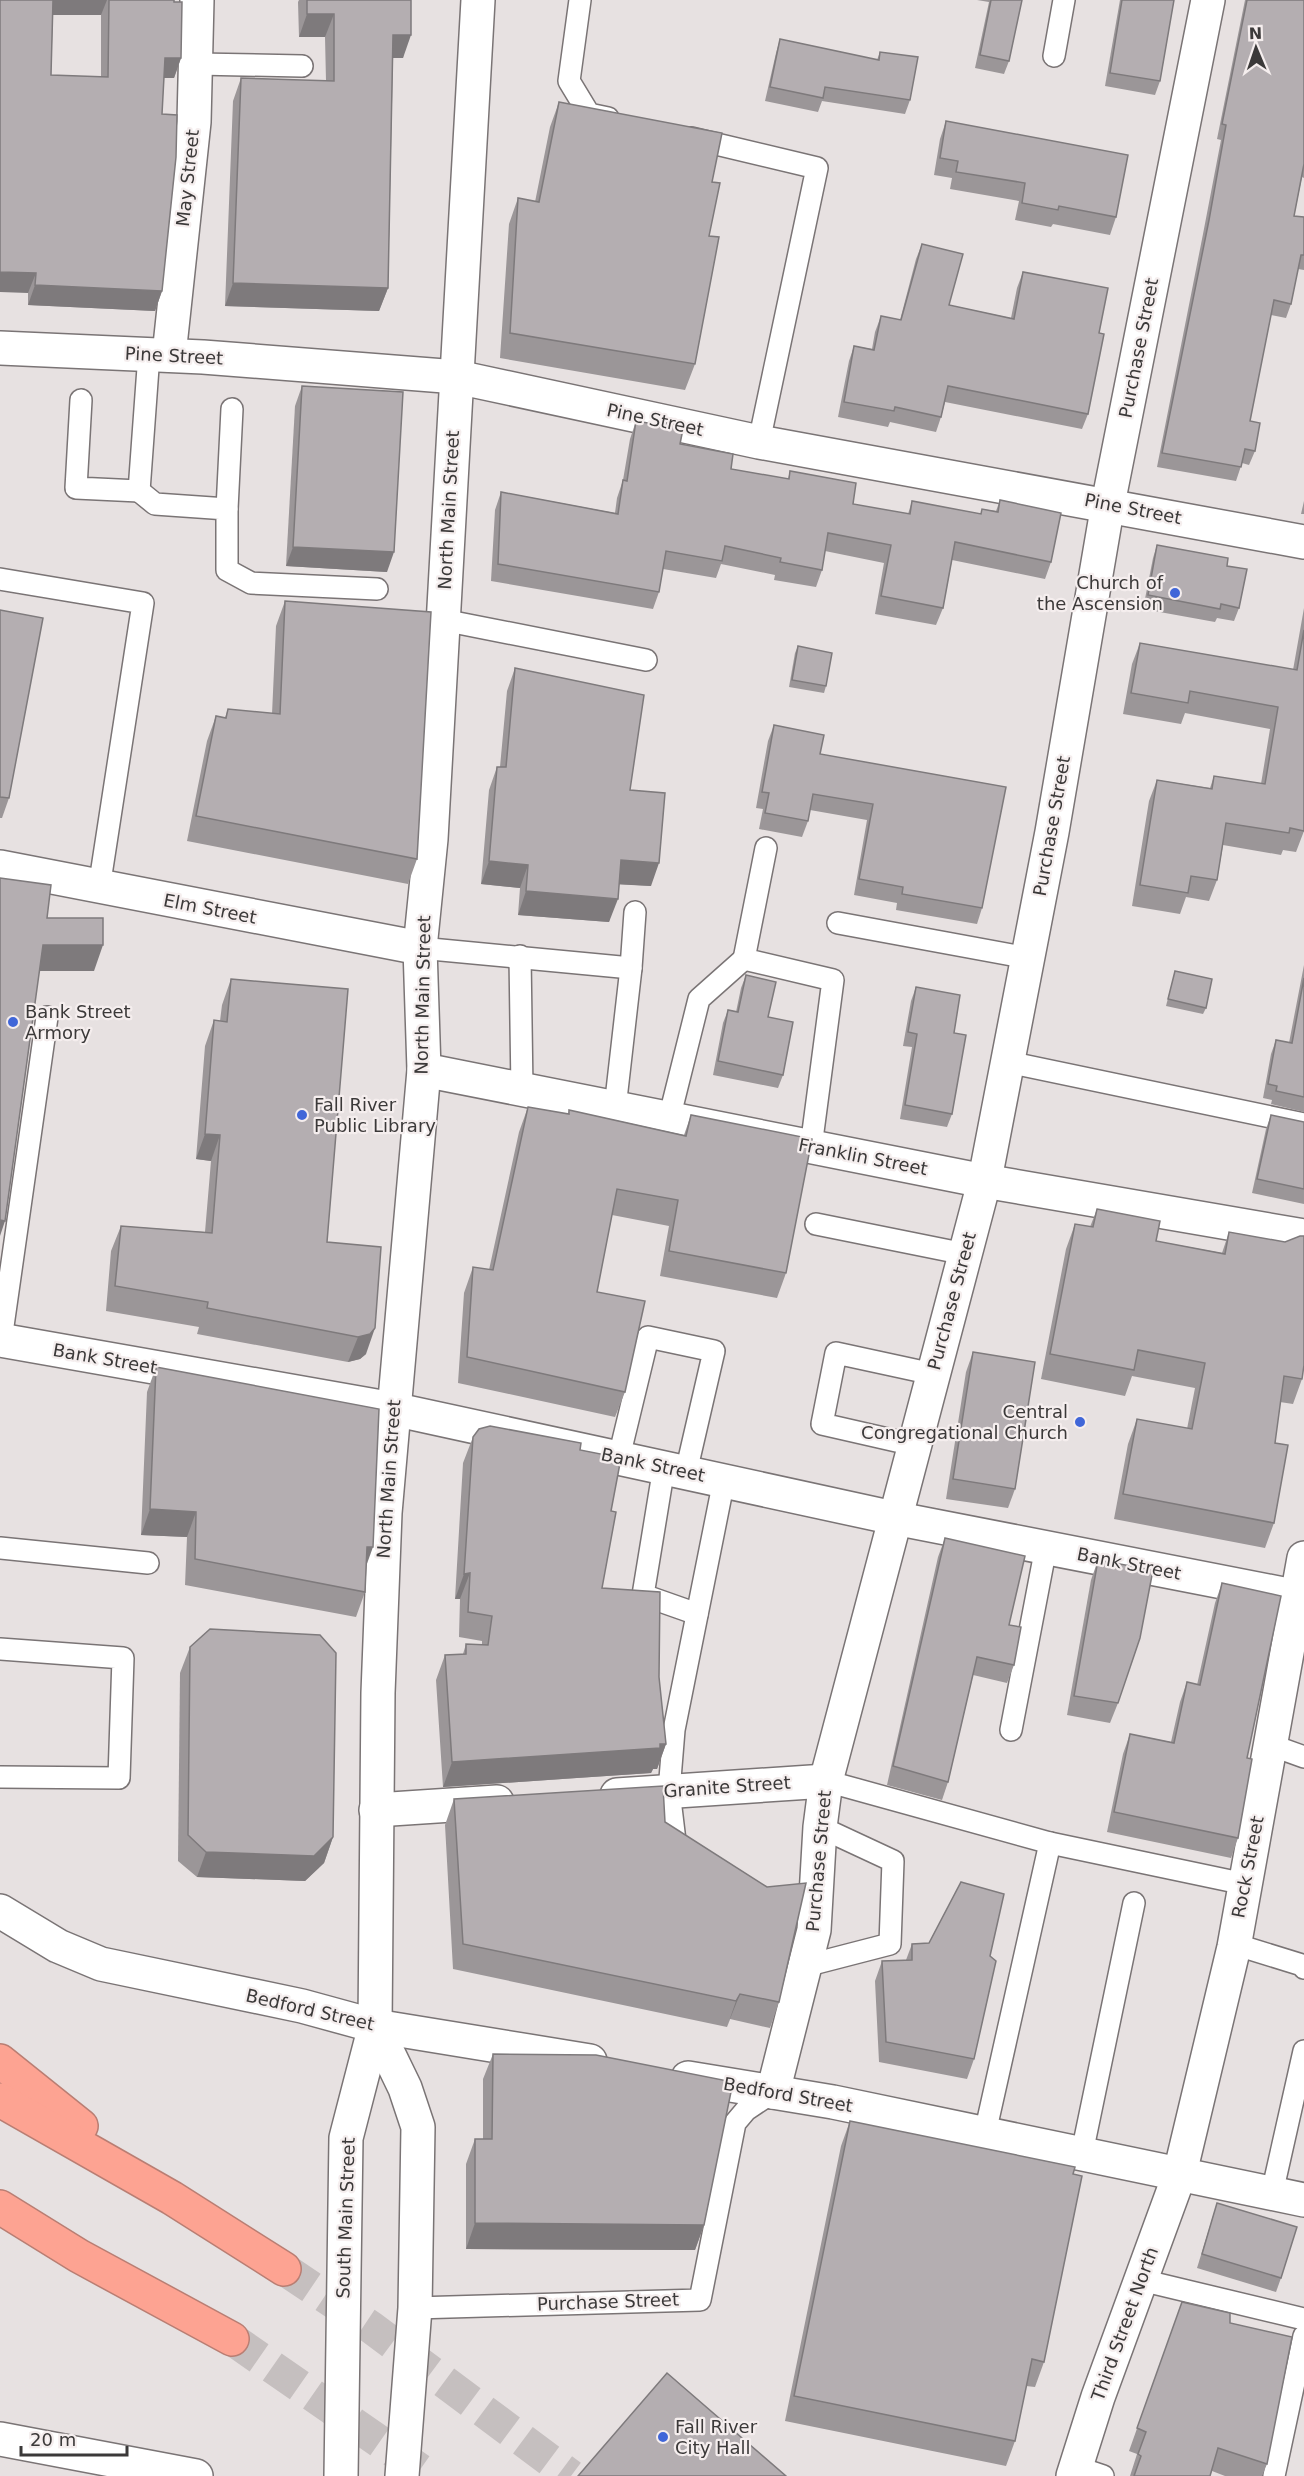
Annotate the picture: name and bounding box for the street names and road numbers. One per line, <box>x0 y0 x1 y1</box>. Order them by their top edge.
street label: May Street <box>172 128 203 228</box>
street label: Purchase Street <box>1115 276 1162 420</box>
street label: Pine Street <box>124 342 224 369</box>
street label: Pine Street <box>605 399 705 440</box>
street label: North Main Street <box>434 430 463 590</box>
street label: Pine Street <box>1083 489 1183 528</box>
street label: Purchase Street <box>1029 754 1074 898</box>
street label: Elm Street <box>162 889 258 928</box>
street label: North Main Street <box>411 915 434 1075</box>
street label: Franklin Street <box>797 1134 929 1179</box>
street label: Purchase Street <box>923 1229 980 1372</box>
street label: Bank Street <box>51 1339 159 1378</box>
street label: North Main Street <box>372 1399 405 1559</box>
street label: Bank Street <box>599 1443 707 1486</box>
street label: Bank Street <box>1075 1543 1183 1584</box>
street label: Granite Street <box>663 1772 791 1801</box>
street label: Purchase Street <box>802 1789 835 1933</box>
street label: Rock Street <box>1227 1814 1268 1920</box>
street label: Bedford Street <box>244 1985 376 2034</box>
street label: Bedford Street <box>722 2073 854 2116</box>
street label: South Main Street <box>332 2137 359 2299</box>
street label: Third Street North <box>1087 2244 1162 2405</box>
street label: Purchase Street <box>537 2289 679 2314</box>

